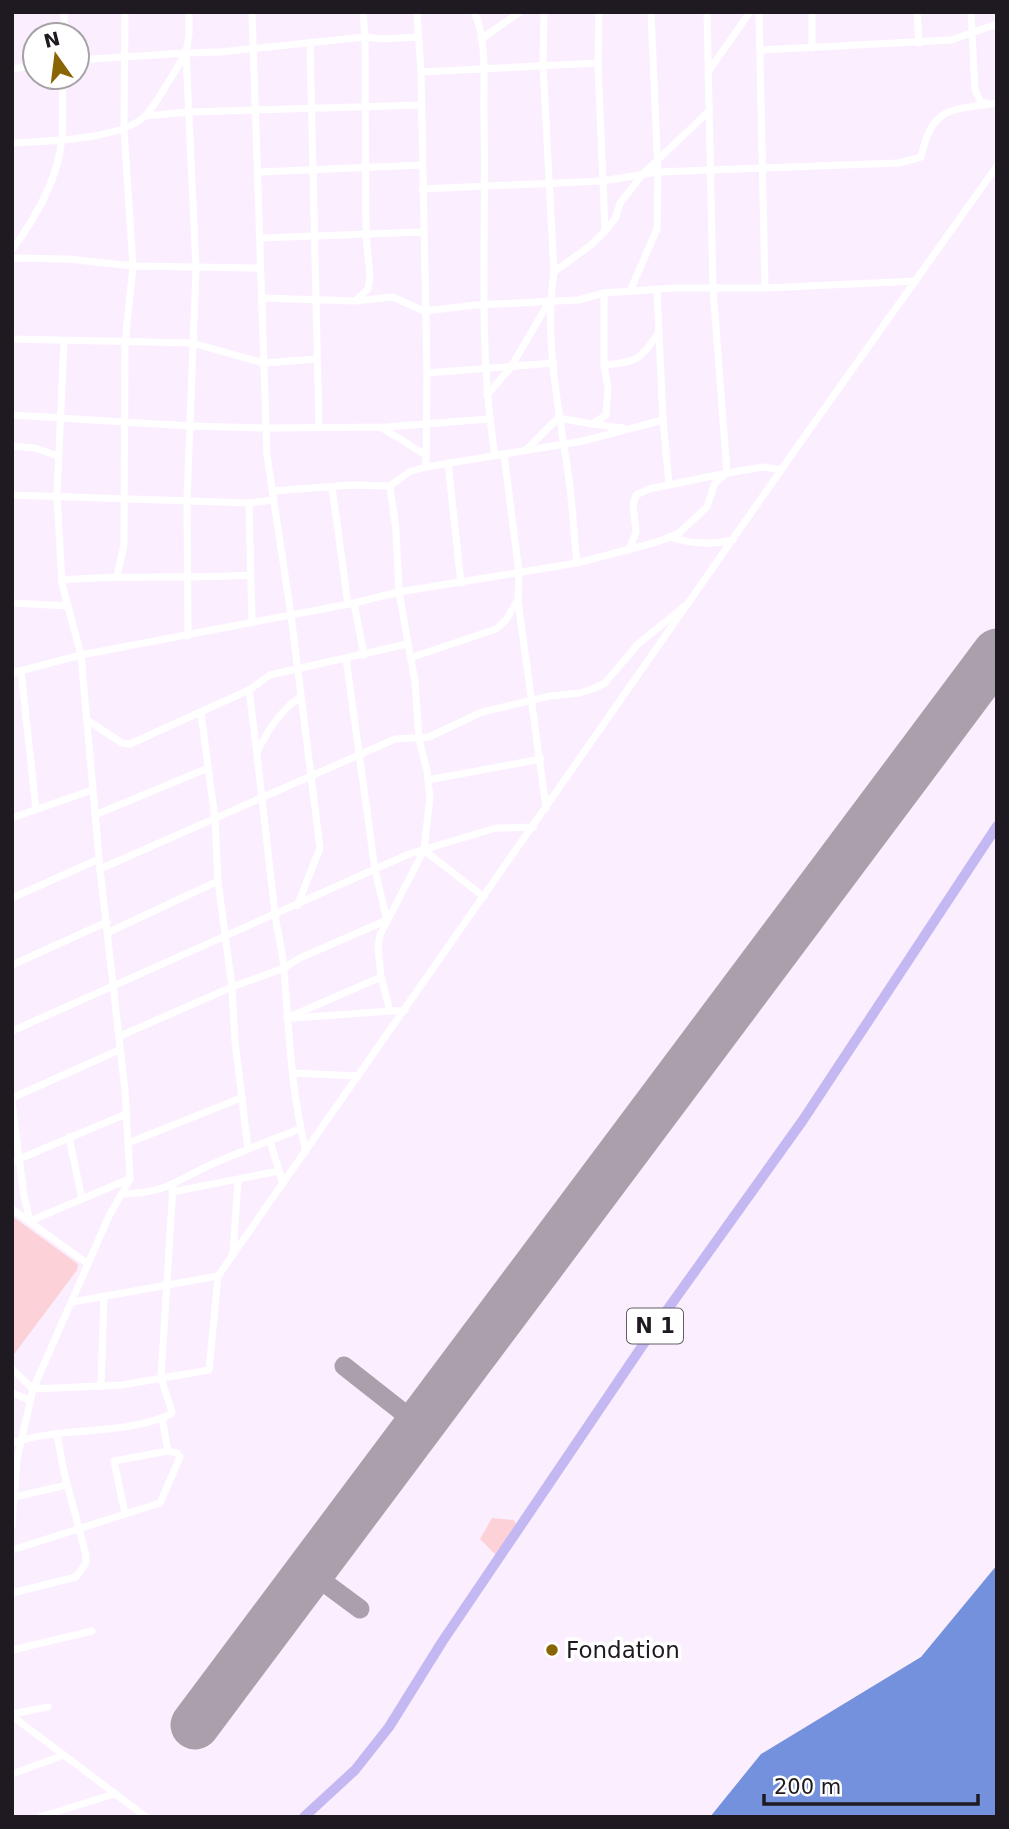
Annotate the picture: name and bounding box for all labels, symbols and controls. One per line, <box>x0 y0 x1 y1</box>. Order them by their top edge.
north arrow <box>21 21 91 91</box>
text: N <box>42 27 62 52</box>
road number: N 1 <box>627 1308 683 1344</box>
place label: Fondation <box>566 1637 680 1663</box>
marker: Fondation <box>544 1642 560 1658</box>
scale bar <box>764 1762 978 1806</box>
text: 200 m <box>774 1775 841 1799</box>

